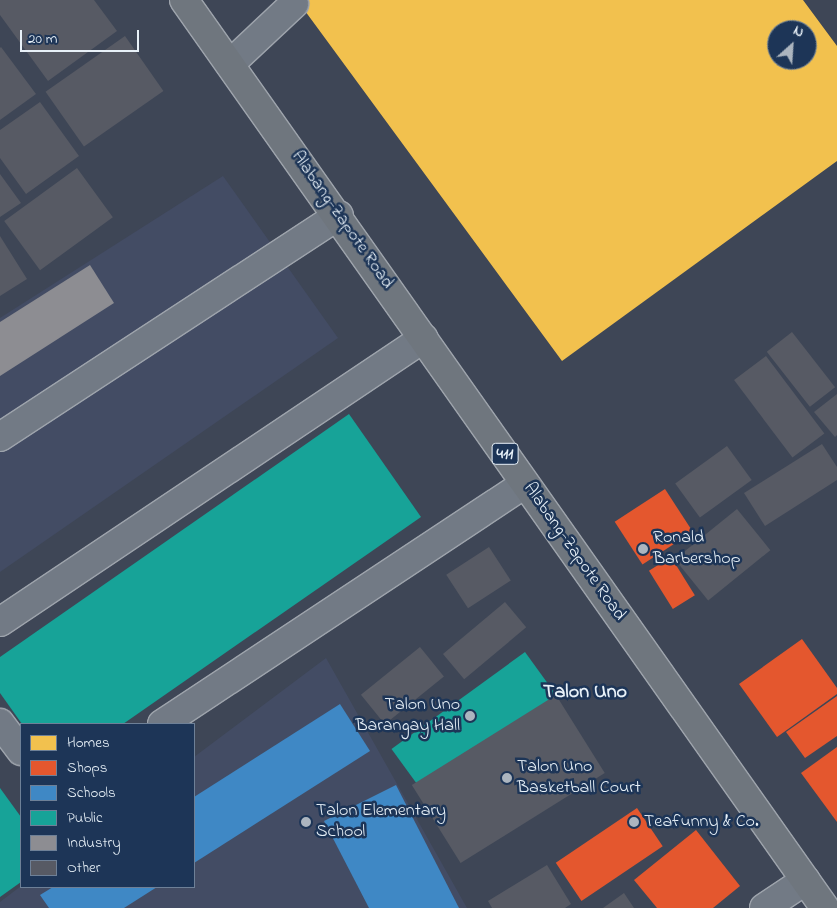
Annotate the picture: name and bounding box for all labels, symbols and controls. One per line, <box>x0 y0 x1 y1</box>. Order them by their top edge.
scale bar <box>22 20 141 52</box>
north arrow <box>767 20 817 70</box>
text: N <box>789 20 807 43</box>
text: 20 m <box>28 28 57 50</box>
street label: Alabang-Zapote Road <box>286 147 398 293</box>
road number: 411 <box>491 440 519 468</box>
street label: Alabang-Zapote Road <box>518 479 630 625</box>
place label: Ronald Barbershop <box>653 528 740 570</box>
marker: Ronald Barbershop <box>637 543 649 555</box>
district label: Talon Uno <box>543 680 627 704</box>
place label: Talon Uno Barangay Hall <box>355 695 460 738</box>
marker: Talon Uno Barangay Hall <box>464 710 476 722</box>
legend <box>20 723 195 888</box>
text: Homes <box>67 732 110 754</box>
text: Shops <box>67 757 107 779</box>
place label: Talon Uno Basketball Court <box>517 757 641 800</box>
marker: Talon Uno Basketball Court <box>501 772 513 784</box>
text: Schools <box>67 782 116 804</box>
place label: Talon Elementary School <box>316 801 446 844</box>
text: Public <box>67 807 103 829</box>
place label: Teafunny & Co. <box>644 811 759 833</box>
marker: Talon Elementary School <box>300 816 312 828</box>
marker: Teafunny & Co. <box>628 816 640 828</box>
text: Industry <box>67 832 121 854</box>
text: Other <box>67 857 100 879</box>

